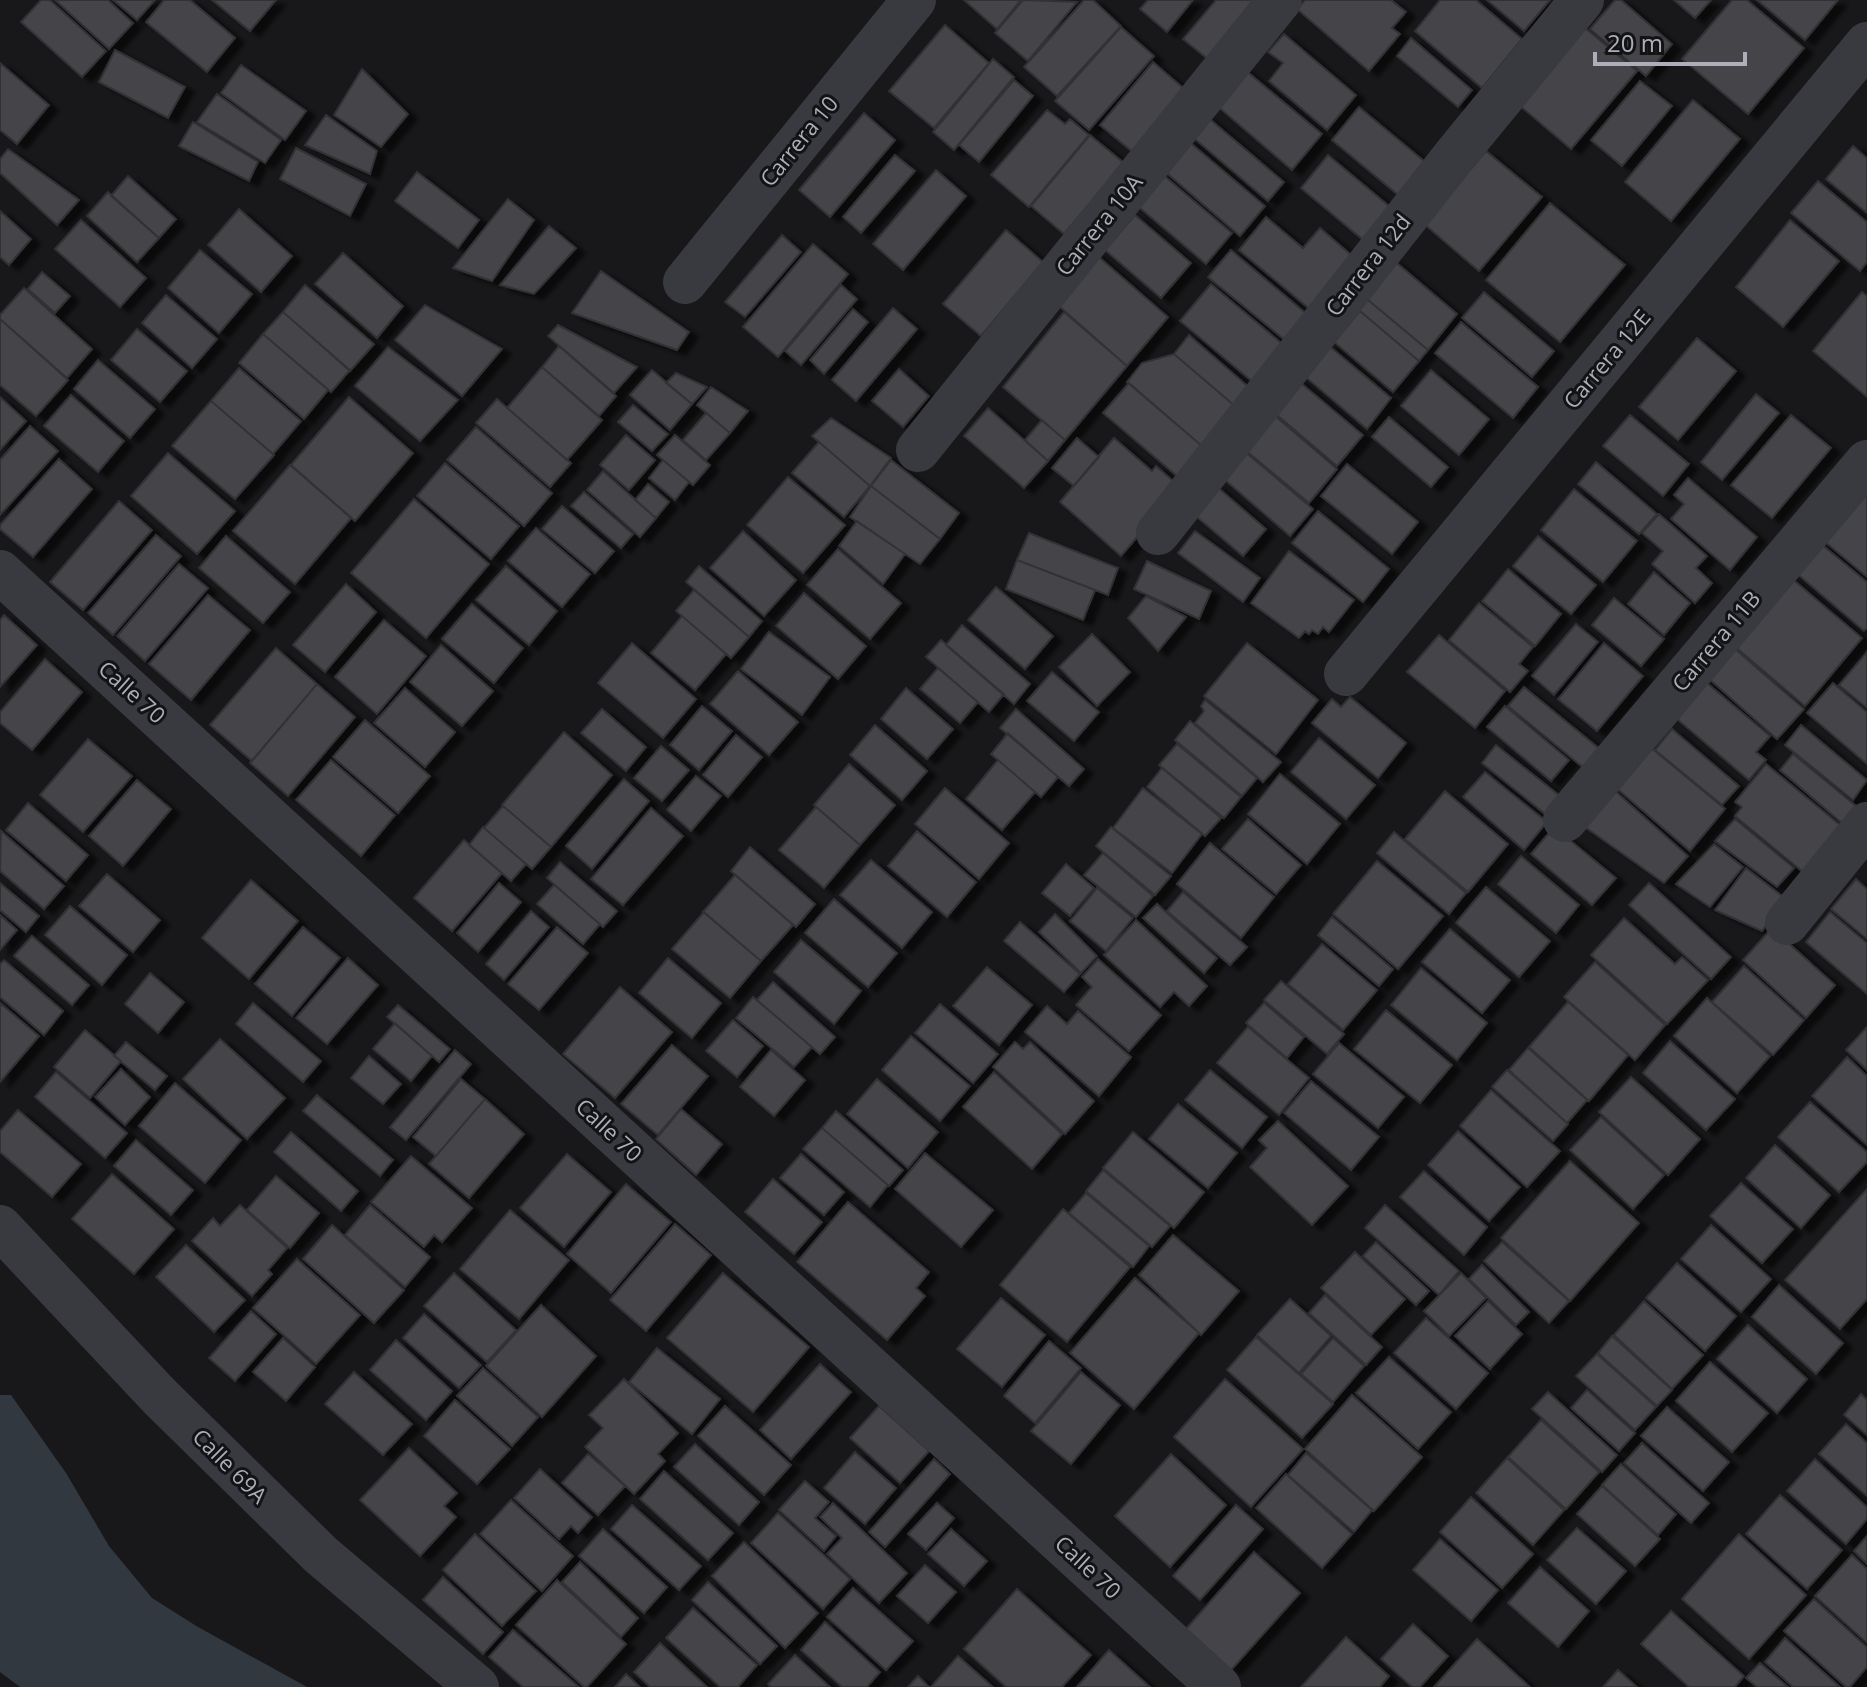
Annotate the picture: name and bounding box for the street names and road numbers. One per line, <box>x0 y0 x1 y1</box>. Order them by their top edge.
street label: Carrera 10 <box>752 89 844 192</box>
street label: Carrera 10A <box>1048 167 1148 281</box>
street label: Carrera 12d <box>1318 207 1417 322</box>
street label: Carrera 12E <box>1556 302 1657 414</box>
street label: Carrera 11B <box>1664 584 1766 697</box>
street label: Calle 70 <box>93 653 173 729</box>
street label: Calle 70 <box>570 1091 649 1168</box>
street label: Calle 69A <box>187 1421 275 1509</box>
street label: Calle 70 <box>1049 1528 1128 1605</box>

